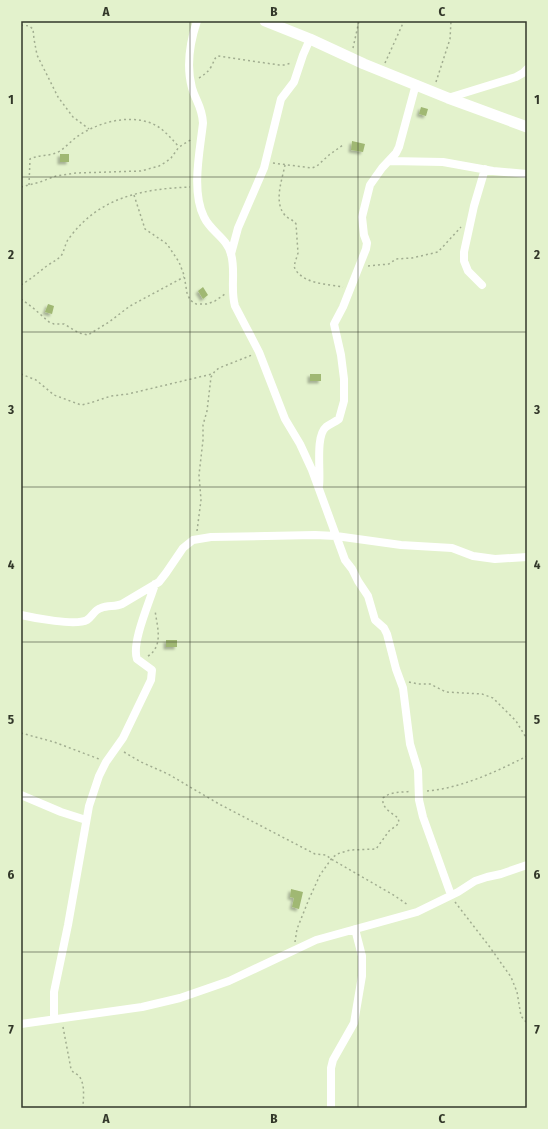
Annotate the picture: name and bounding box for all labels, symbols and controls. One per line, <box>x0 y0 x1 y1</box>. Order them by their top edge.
text: A <box>101 4 110 19</box>
text: B <box>270 4 278 19</box>
text: C <box>439 4 446 19</box>
text: 1 <box>8 92 14 107</box>
text: 1 <box>534 92 540 107</box>
text: 2 <box>7 247 14 262</box>
text: 2 <box>533 247 540 262</box>
text: 3 <box>7 402 14 417</box>
text: 3 <box>533 402 540 417</box>
text: 4 <box>8 557 15 572</box>
text: 4 <box>534 557 541 572</box>
text: 5 <box>8 712 14 727</box>
text: 5 <box>534 712 540 727</box>
text: 6 <box>8 867 15 882</box>
text: 6 <box>534 867 541 882</box>
text: 7 <box>8 1022 14 1037</box>
text: 7 <box>534 1022 540 1037</box>
text: A <box>101 1111 110 1126</box>
text: B <box>270 1111 278 1126</box>
text: C <box>439 1111 446 1126</box>

